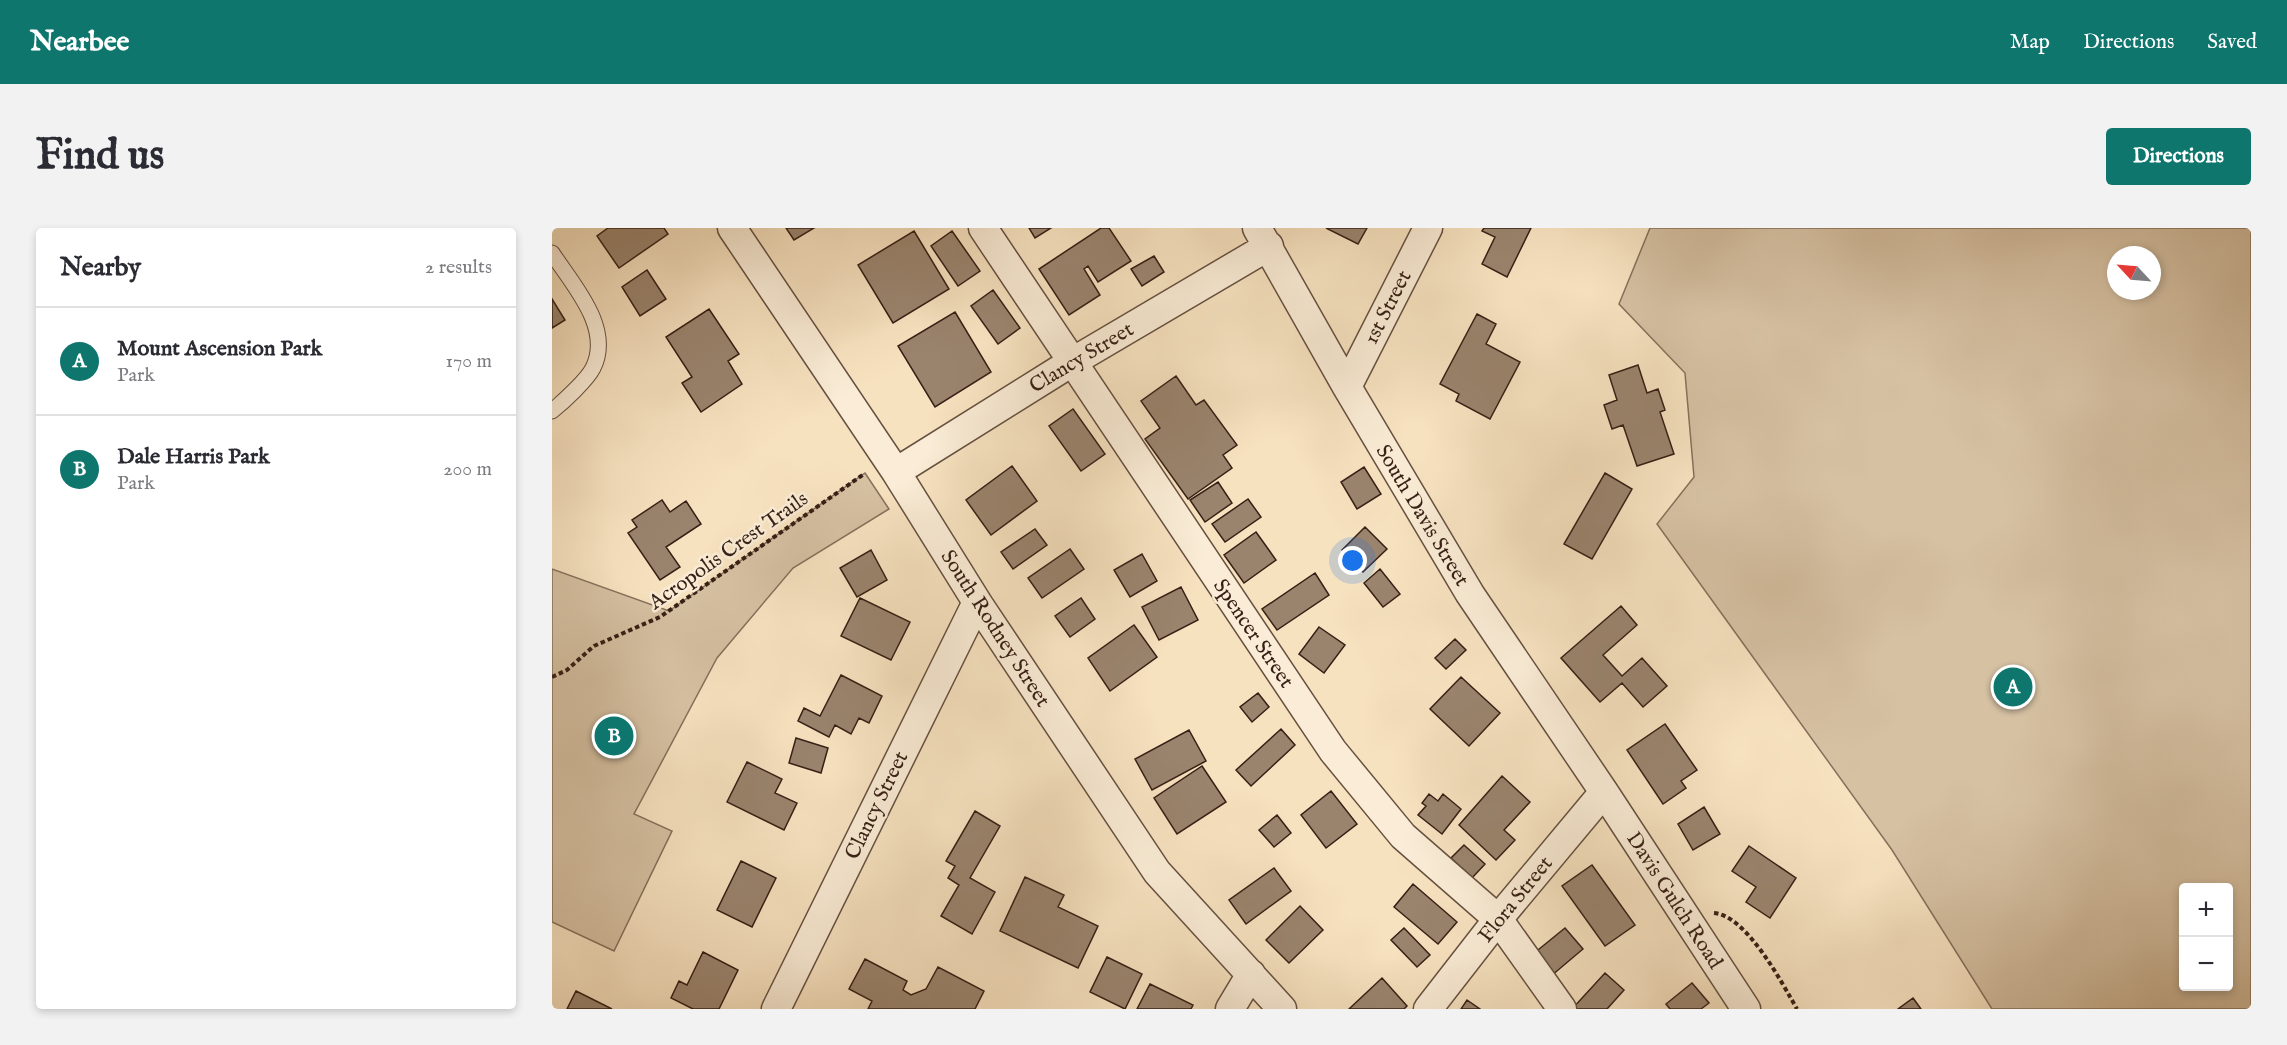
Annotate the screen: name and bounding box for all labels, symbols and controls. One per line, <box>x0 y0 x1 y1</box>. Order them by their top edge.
text: Nearbee <box>30 25 129 60</box>
text: Map <box>2010 29 2050 56</box>
text: Directions <box>2083 29 2174 56</box>
text: Saved <box>2207 29 2257 56</box>
button: Directions <box>2106 128 2251 185</box>
text: Find us <box>36 130 164 183</box>
north arrow <box>2107 246 2161 300</box>
text: Nearby <box>60 251 141 284</box>
text: 2 results <box>425 255 492 280</box>
street label: 1st Street <box>1358 266 1418 349</box>
street label: Clancy Street <box>1025 317 1139 400</box>
text: Mount Ascension Park <box>117 335 322 363</box>
text: A <box>73 349 86 374</box>
text: 170 m <box>446 349 492 374</box>
text: Park <box>117 363 155 388</box>
street label: South Davis Street <box>1369 440 1475 592</box>
text: Dale Harris Park <box>117 443 270 471</box>
text: B <box>73 457 86 482</box>
text: 200 m <box>443 457 492 482</box>
text: Park <box>117 471 155 496</box>
street label: Acropolis Crest Trails <box>643 486 814 617</box>
street label: South Rodney Street <box>934 545 1056 713</box>
your location <box>1338 546 1367 575</box>
street label: Spencer Street <box>1206 574 1299 694</box>
pin: A <box>1994 664 2032 710</box>
pin: B <box>594 714 634 758</box>
street label: Clancy Street <box>840 747 915 864</box>
street label: Davis Gulch Road <box>1619 827 1729 975</box>
street label: Flora Street <box>1473 851 1559 949</box>
map controls <box>2179 883 2233 991</box>
button: + <box>2179 883 2233 937</box>
button: − <box>2179 937 2233 991</box>

